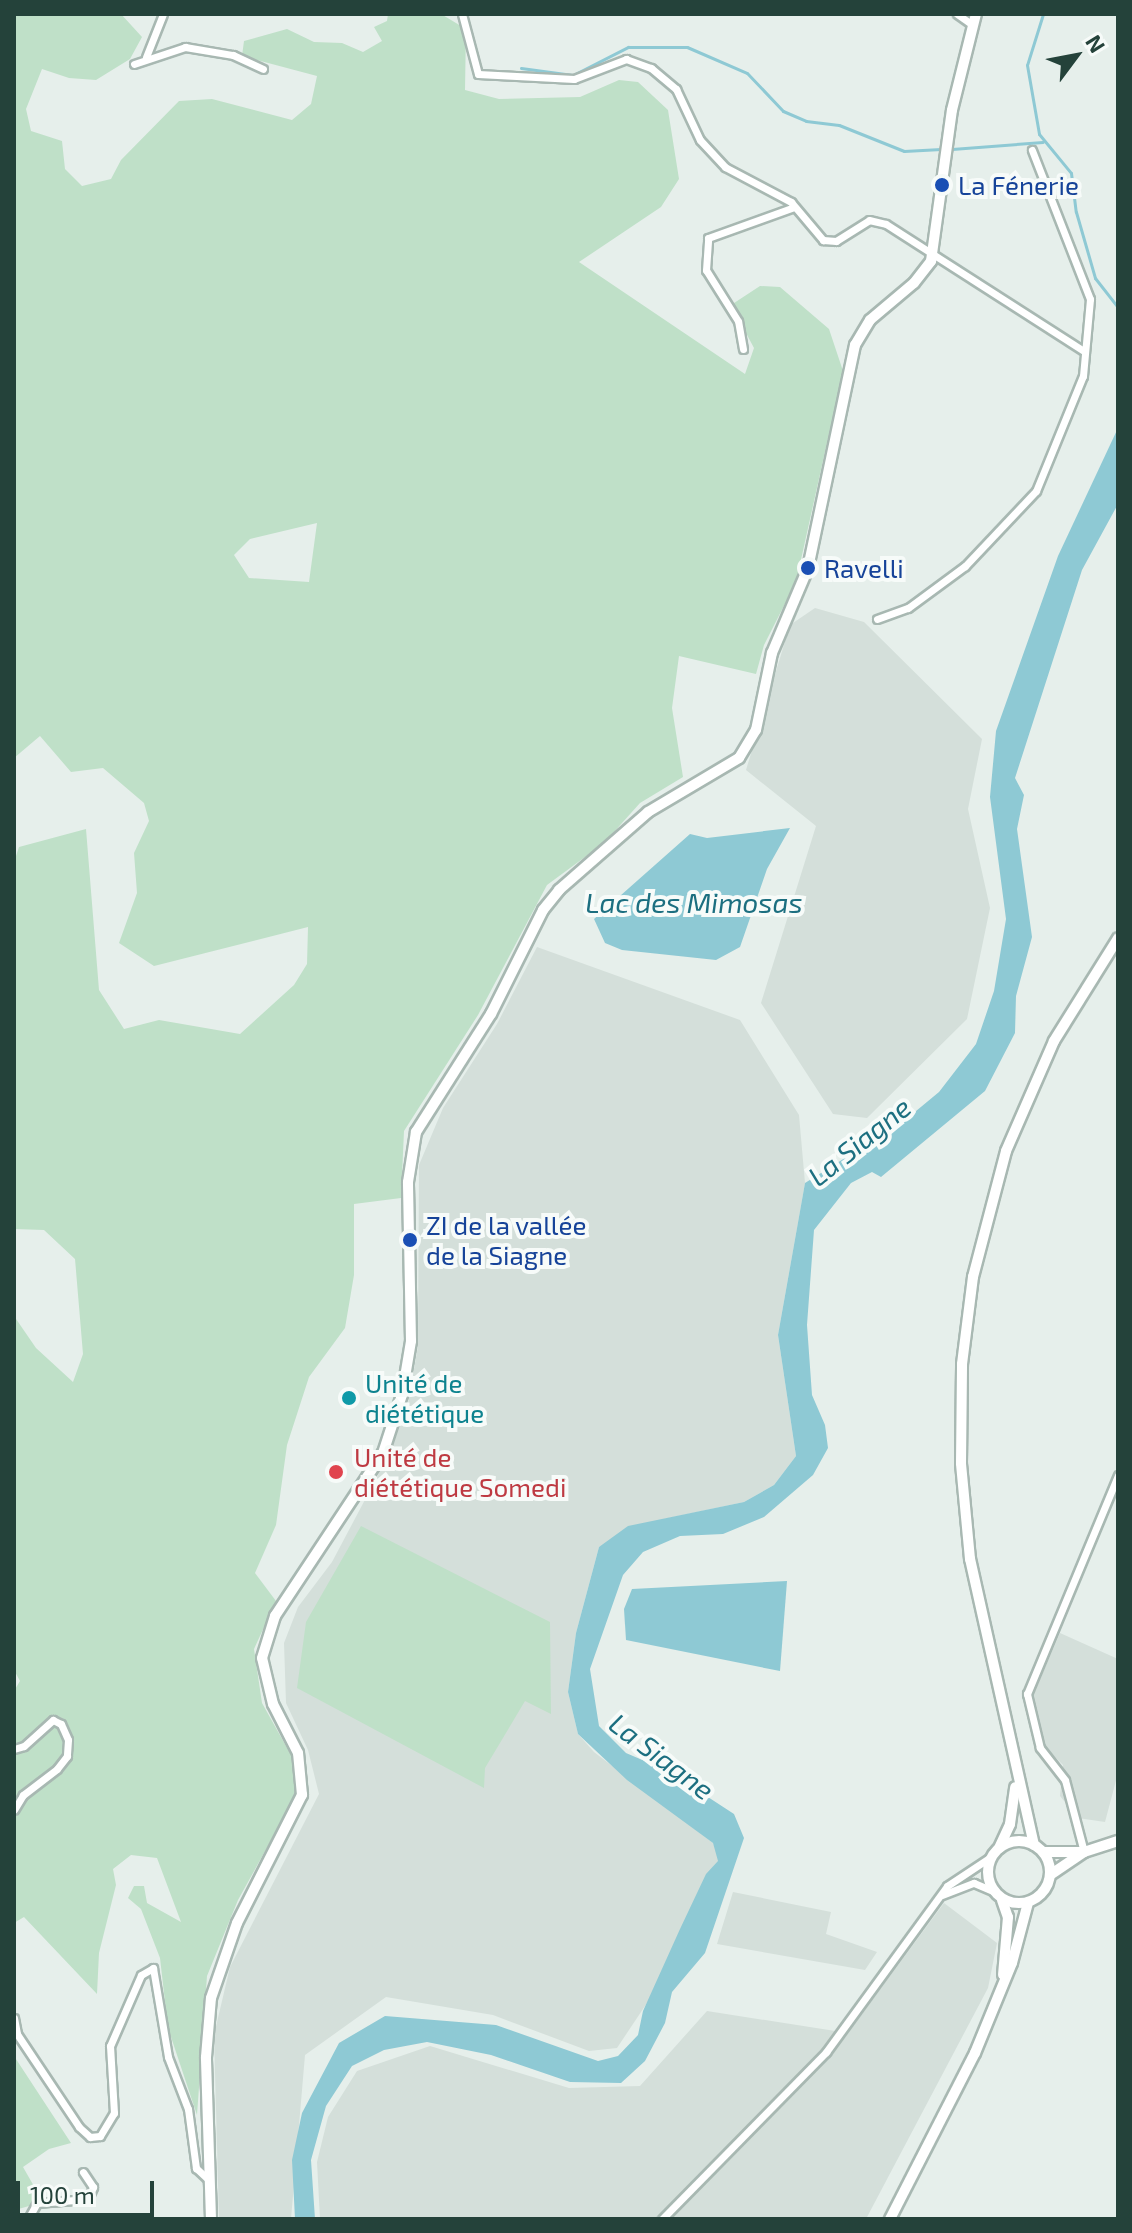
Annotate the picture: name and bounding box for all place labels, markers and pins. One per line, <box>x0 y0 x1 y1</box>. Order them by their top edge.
place label: La Fénerie <box>958 169 1079 201</box>
marker: La Fénerie <box>933 176 951 194</box>
place label: Ravelli <box>824 552 904 584</box>
marker: Ravelli <box>799 559 817 577</box>
place label: ZI de la vallée de la Siagne <box>426 1209 587 1270</box>
marker: ZI de la vallée de la Siagne <box>401 1231 419 1249</box>
place label: Unité de diététique <box>365 1367 484 1428</box>
marker: Unité de diététique <box>340 1389 358 1407</box>
place label: Unité de diététique Somedi <box>354 1441 566 1502</box>
marker: Unité de diététique Somedi <box>325 1461 347 1483</box>

